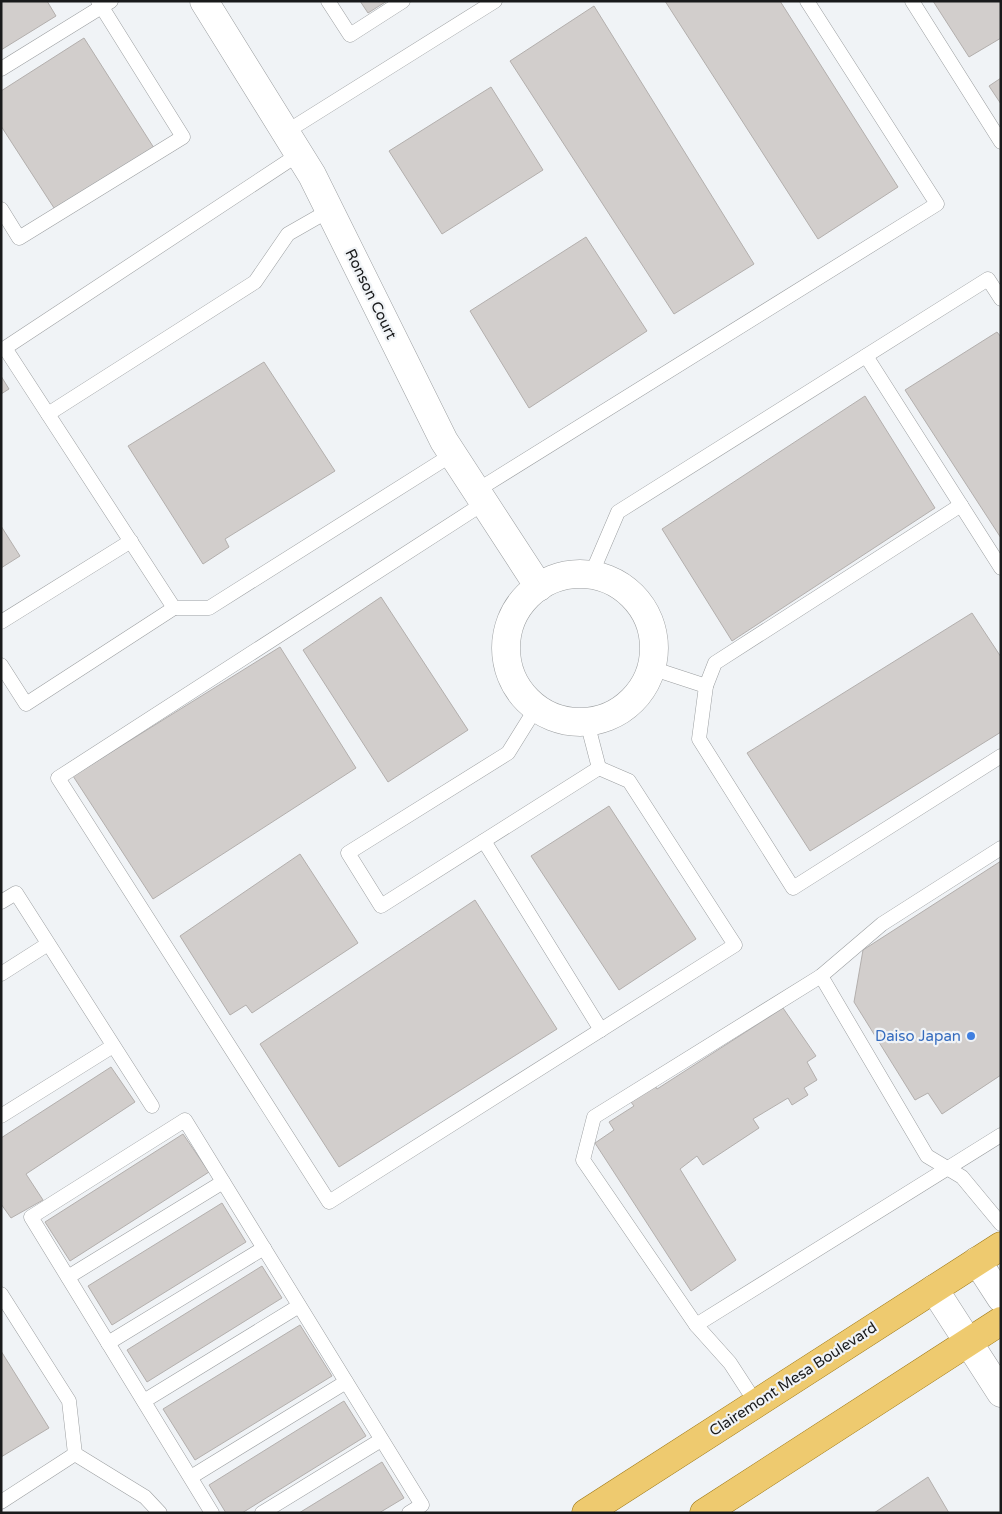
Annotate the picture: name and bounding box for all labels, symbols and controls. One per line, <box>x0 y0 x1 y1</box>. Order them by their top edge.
street label: Ronson Court <box>341 246 401 342</box>
place label: Daiso Japan <box>875 1027 961 1045</box>
marker: Daiso Japan <box>965 1030 977 1042</box>
street label: Clairemont Mesa Boulevard <box>706 1318 880 1440</box>

